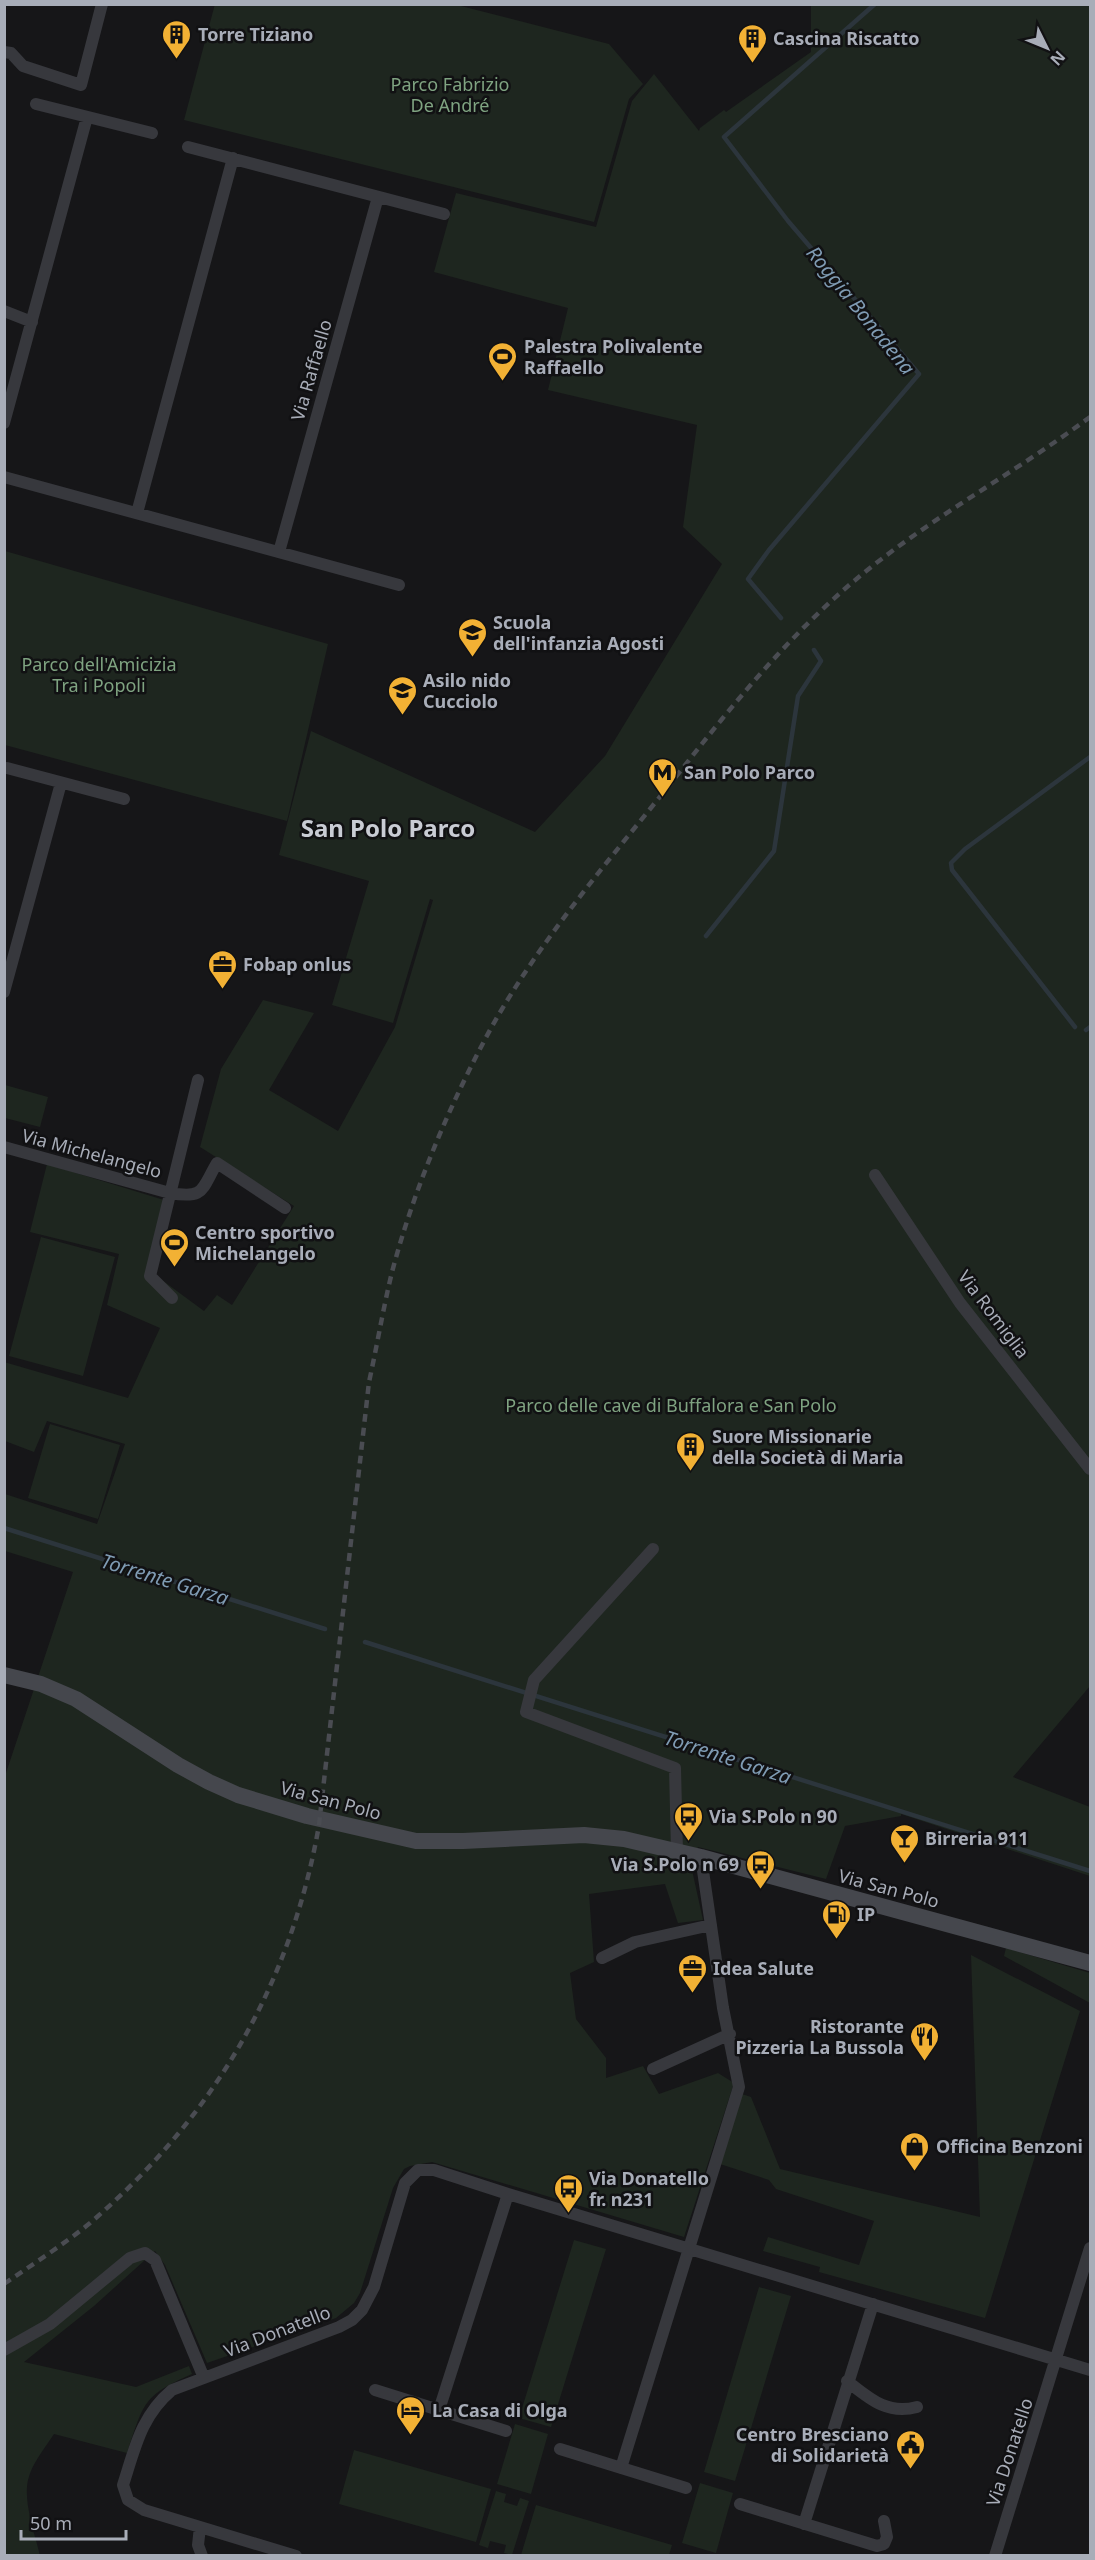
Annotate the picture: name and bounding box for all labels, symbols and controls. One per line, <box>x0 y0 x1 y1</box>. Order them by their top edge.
building icon: Torre Tiziano <box>161 18 193 60</box>
north arrow <box>1017 18 1077 78</box>
place label: Torre Tiziano <box>198 22 313 46</box>
building icon: Cascina Riscatto <box>736 22 768 64</box>
place label: Cascina Riscatto <box>773 26 919 50</box>
text: N <box>1045 46 1070 70</box>
park label: Parco Fabrizio De André <box>391 72 509 117</box>
water label: Roggia Bonadena <box>801 240 921 380</box>
street label: Via Raffaello <box>285 317 337 423</box>
place label: Palestra Polivalente Raffaello <box>524 334 703 379</box>
sports icon: Palestra Polivalente Raffaello <box>487 340 519 382</box>
place label: Scuola dell'infanzia Agosti <box>493 610 664 655</box>
school or university icon: Scuola dell'infanzia Agosti <box>456 616 488 658</box>
park label: Parco dell'Amicizia Tra i Popoli <box>21 652 177 697</box>
place label: Asilo nido Cucciolo <box>423 668 511 713</box>
school or university icon: Asilo nido Cucciolo <box>386 674 418 716</box>
metro station icon: San Polo Parco <box>647 756 679 798</box>
place label: San Polo Parco <box>684 760 815 784</box>
district label: San Polo Parco <box>301 811 475 844</box>
office icon: Fobap onlus <box>206 948 238 990</box>
place label: Fobap onlus <box>243 952 351 976</box>
street label: Via Michelangelo <box>19 1123 165 1183</box>
place label: Centro sportivo Michelangelo <box>195 1220 335 1265</box>
sports icon: Centro sportivo Michelangelo <box>158 1226 190 1268</box>
street label: Via Romiglia <box>953 1265 1035 1363</box>
park label: Parco delle cave di Buffalora e San Polo <box>505 1393 837 1417</box>
place label: Suore Missionarie della Società di Maria <box>712 1424 904 1469</box>
building icon: Suore Missionarie della Società di Maria <box>675 1430 707 1472</box>
water label: Torrente Garza <box>98 1547 232 1611</box>
water label: Torrente Garza <box>661 1724 795 1790</box>
street label: Via San Polo <box>278 1775 384 1825</box>
bus stop icon: Via S.Polo n 90 <box>672 1800 704 1842</box>
place label: Via S.Polo n 90 <box>709 1804 837 1828</box>
bar icon: Birreria 911 <box>888 1822 920 1864</box>
place label: Birreria 911 <box>925 1826 1029 1850</box>
bus stop icon: Via S.Polo n 69 <box>744 1848 776 1890</box>
place label: Via S.Polo n 69 <box>611 1852 739 1876</box>
street label: Via San Polo <box>836 1863 942 1913</box>
fuel station icon: IP <box>820 1898 852 1940</box>
place label: IP <box>857 1902 875 1926</box>
office icon: Idea Salute <box>676 1952 708 1994</box>
place label: Idea Salute <box>713 1956 814 1980</box>
place label: Ristorante Pizzeria La Bussola <box>735 2014 904 2059</box>
restaurant icon: Ristorante Pizzeria La Bussola <box>909 2020 941 2062</box>
shop icon: Officina Benzoni <box>899 2130 931 2172</box>
place label: Officina Benzoni <box>936 2134 1083 2158</box>
place label: Via Donatello fr. n231 <box>589 2166 709 2211</box>
bus stop icon: Via Donatello fr. n231 <box>552 2172 584 2214</box>
street label: Via Donatello <box>220 2300 334 2362</box>
hotel icon: La Casa di Olga <box>395 2394 427 2436</box>
street label: Via Donatello <box>980 2395 1038 2509</box>
place label: La Casa di Olga <box>432 2398 568 2422</box>
place label: Centro Bresciano di Solidarietà <box>736 2422 889 2467</box>
public building icon: Centro Bresciano di Solidarietà <box>894 2428 926 2470</box>
scale bar <box>21 2503 126 2541</box>
text: 50 m <box>30 2511 72 2535</box>

